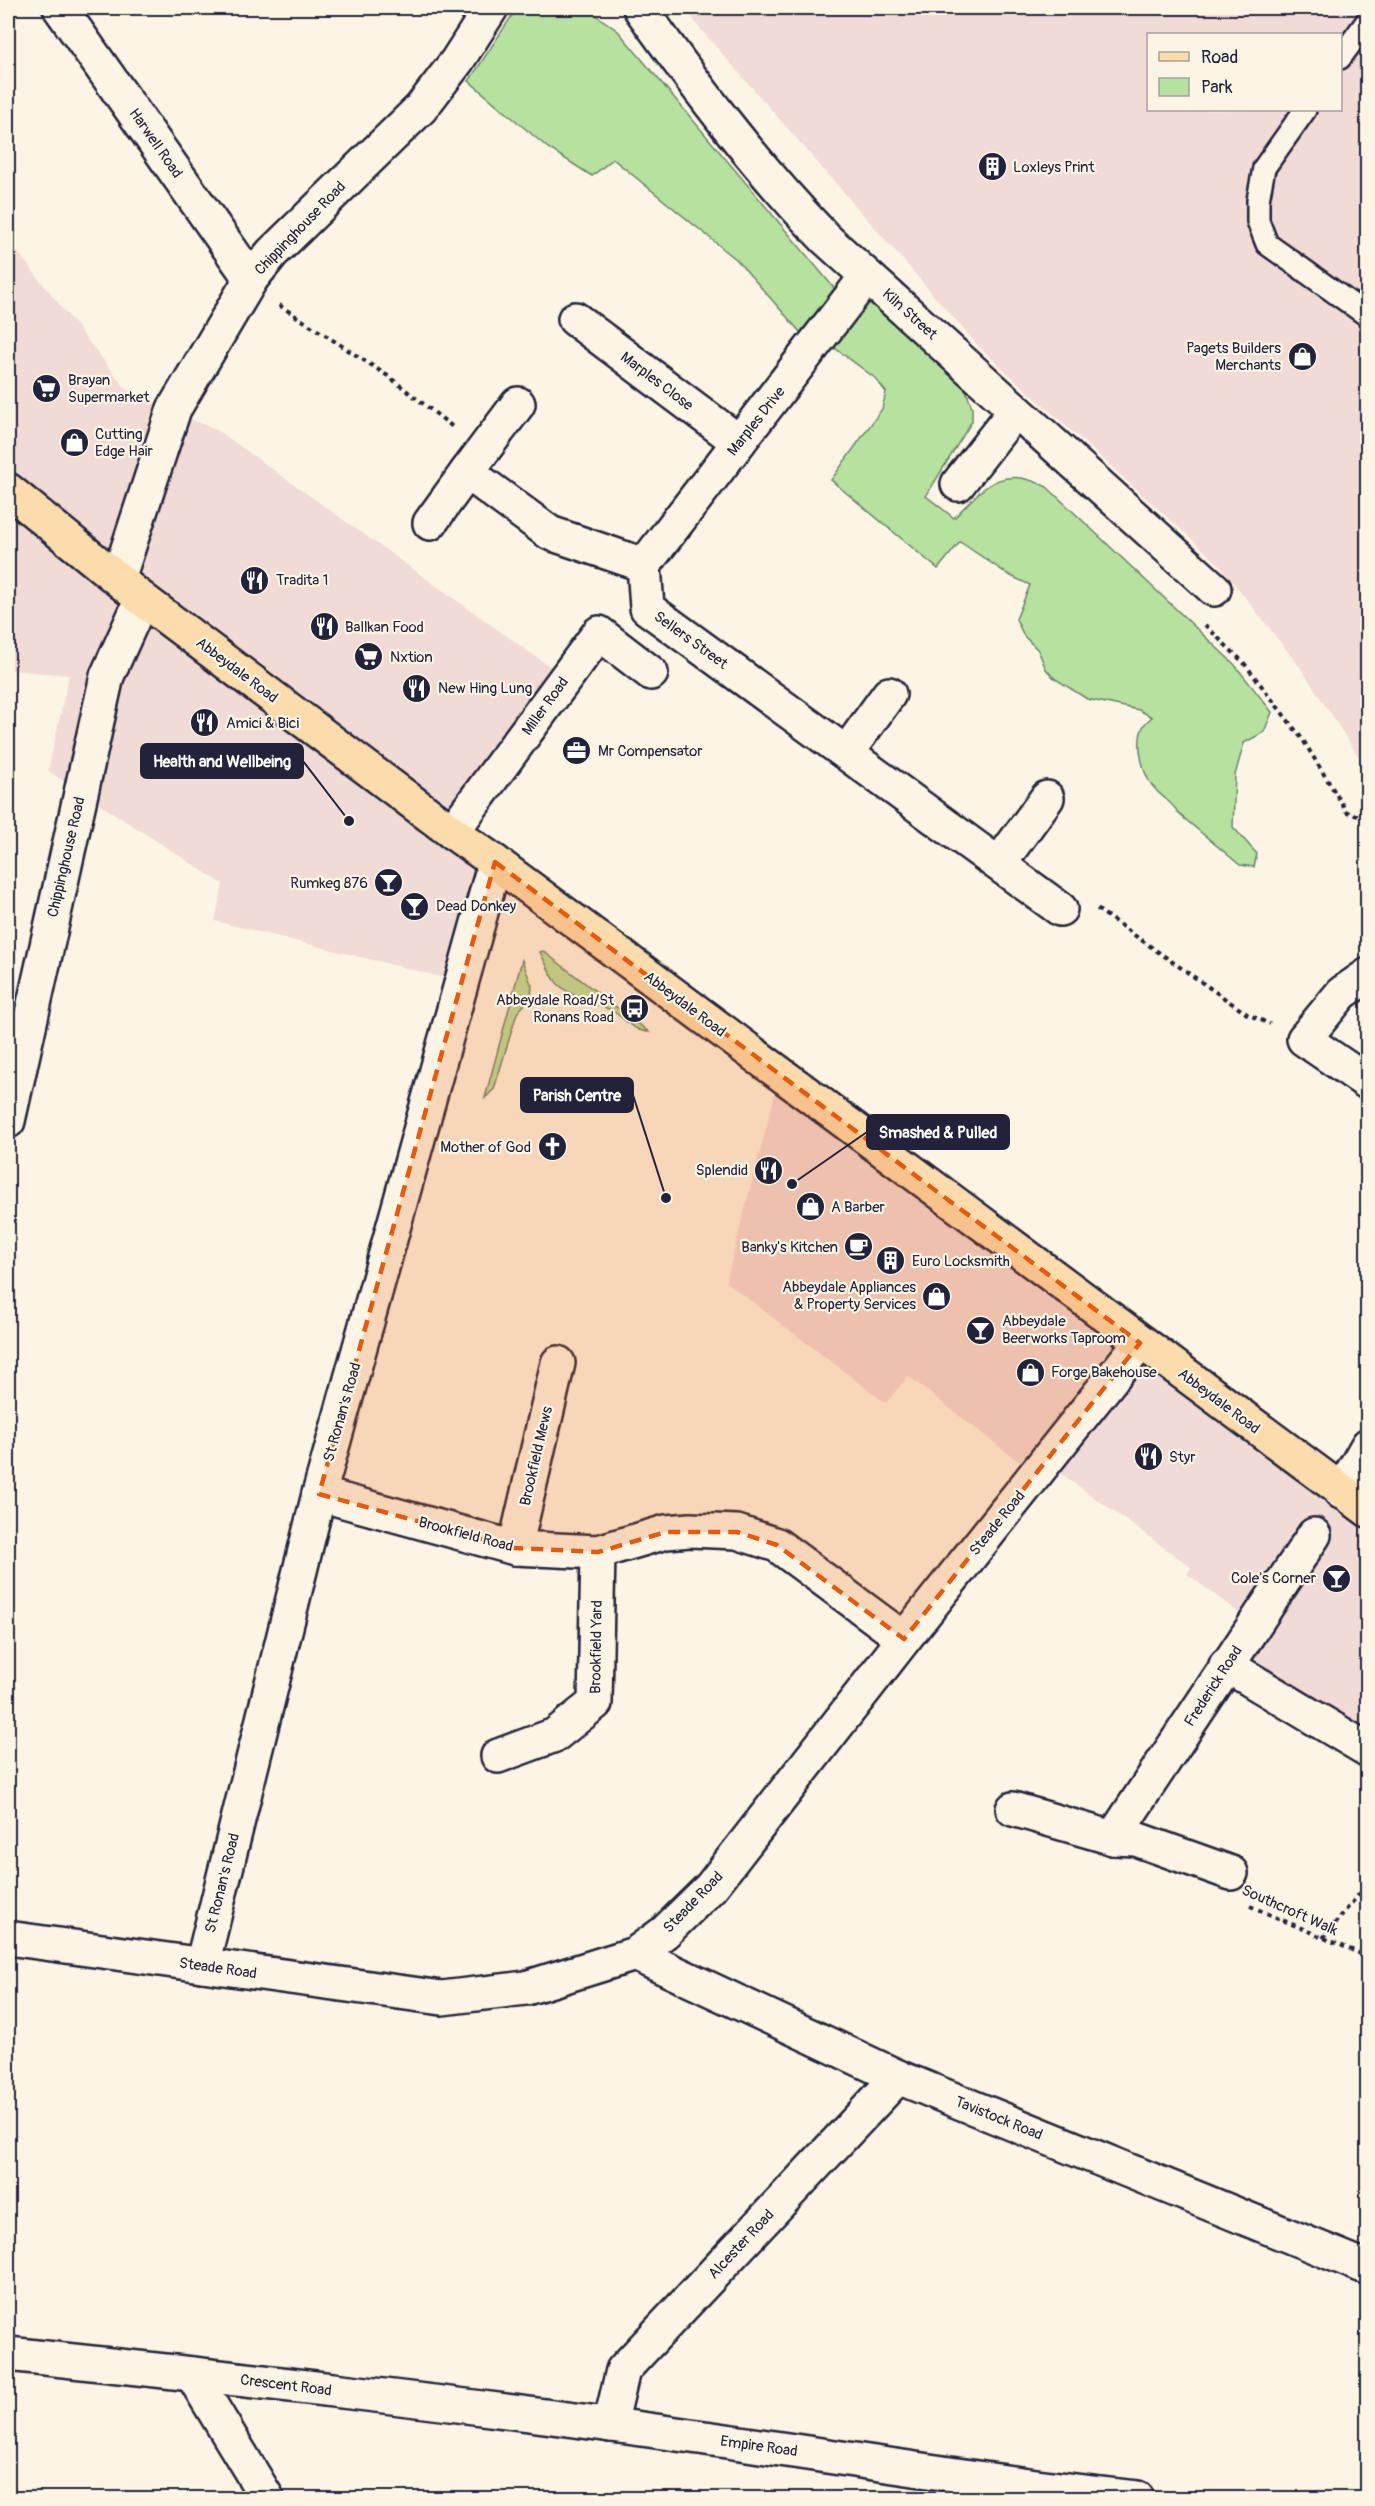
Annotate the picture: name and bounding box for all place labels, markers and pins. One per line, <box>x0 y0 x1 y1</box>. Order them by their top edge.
building icon: Loxleys Print <box>976 151 1008 183</box>
place label: Loxleys Print <box>1013 158 1095 177</box>
place label: Pagets Builders Merchants <box>1186 339 1281 375</box>
shop icon: Pagets Builders Merchants <box>1286 341 1318 373</box>
place label: Brayan Supermarket <box>68 371 150 407</box>
supermarket icon: Brayan Supermarket <box>31 373 63 405</box>
place label: Cutting Edge Hair <box>95 425 153 461</box>
shop icon: Cutting Edge Hair <box>58 427 90 459</box>
restaurant icon: Tradita 1 <box>239 564 271 596</box>
place label: Tradita 1 <box>276 571 328 590</box>
restaurant icon: Ballkan Food <box>308 611 340 643</box>
place label: Ballkan Food <box>345 618 424 637</box>
supermarket icon: Nxtion <box>353 641 385 673</box>
place label: Nxtion <box>390 648 433 667</box>
restaurant icon: New Hing Lung <box>401 672 433 704</box>
place label: New Hing Lung <box>438 679 532 698</box>
restaurant icon: Amici & Bici <box>189 707 221 739</box>
place label: Amici & Bici <box>226 714 299 733</box>
office icon: Mr Compensator <box>561 735 593 767</box>
place label: Mr Compensator <box>598 742 703 761</box>
callout: Health and Wellbeing <box>141 744 303 778</box>
bar icon: Rumkeg 876 <box>373 867 405 899</box>
place label: Rumkeg 876 <box>290 874 368 893</box>
bar icon: Dead Donkey <box>399 890 431 922</box>
place label: Dead Donkey <box>436 897 517 916</box>
place label: Abbeydale Road/St Ronans Road <box>496 991 615 1027</box>
bus stop icon: Abbeydale Road/St Ronans Road <box>619 993 651 1025</box>
callout: Parish Centre <box>521 1078 633 1112</box>
callout: Smashed & Pulled <box>867 1115 1009 1149</box>
church icon: Mother of God <box>536 1131 568 1163</box>
place label: Mother of God <box>440 1138 531 1157</box>
restaurant icon: Splendid <box>753 1154 785 1186</box>
place label: Splendid <box>696 1161 748 1180</box>
shop icon: A Barber <box>794 1191 826 1223</box>
place label: A Barber <box>831 1198 886 1217</box>
cafe icon: Banky's Kitchen <box>843 1231 875 1263</box>
place label: Banky's Kitchen <box>741 1238 838 1257</box>
building icon: Euro Locksmith <box>875 1245 907 1277</box>
place label: Euro Locksmith <box>912 1252 1010 1271</box>
place label: Abbeydale Appliances & Property Services <box>782 1278 916 1314</box>
shop icon: Abbeydale Appliances & Property Services <box>921 1280 953 1312</box>
place label: Abbeydale Beerworks Taproom <box>1002 1312 1126 1348</box>
bar icon: Abbeydale Beerworks Taproom <box>965 1314 997 1346</box>
shop icon: Forge Bakehouse <box>1014 1356 1046 1388</box>
place label: Forge Bakehouse <box>1051 1363 1157 1382</box>
restaurant icon: Styr <box>1132 1441 1164 1473</box>
place label: Styr <box>1169 1448 1196 1467</box>
bar icon: Cole's Corner <box>1321 1562 1353 1594</box>
place label: Cole's Corner <box>1231 1569 1317 1588</box>

